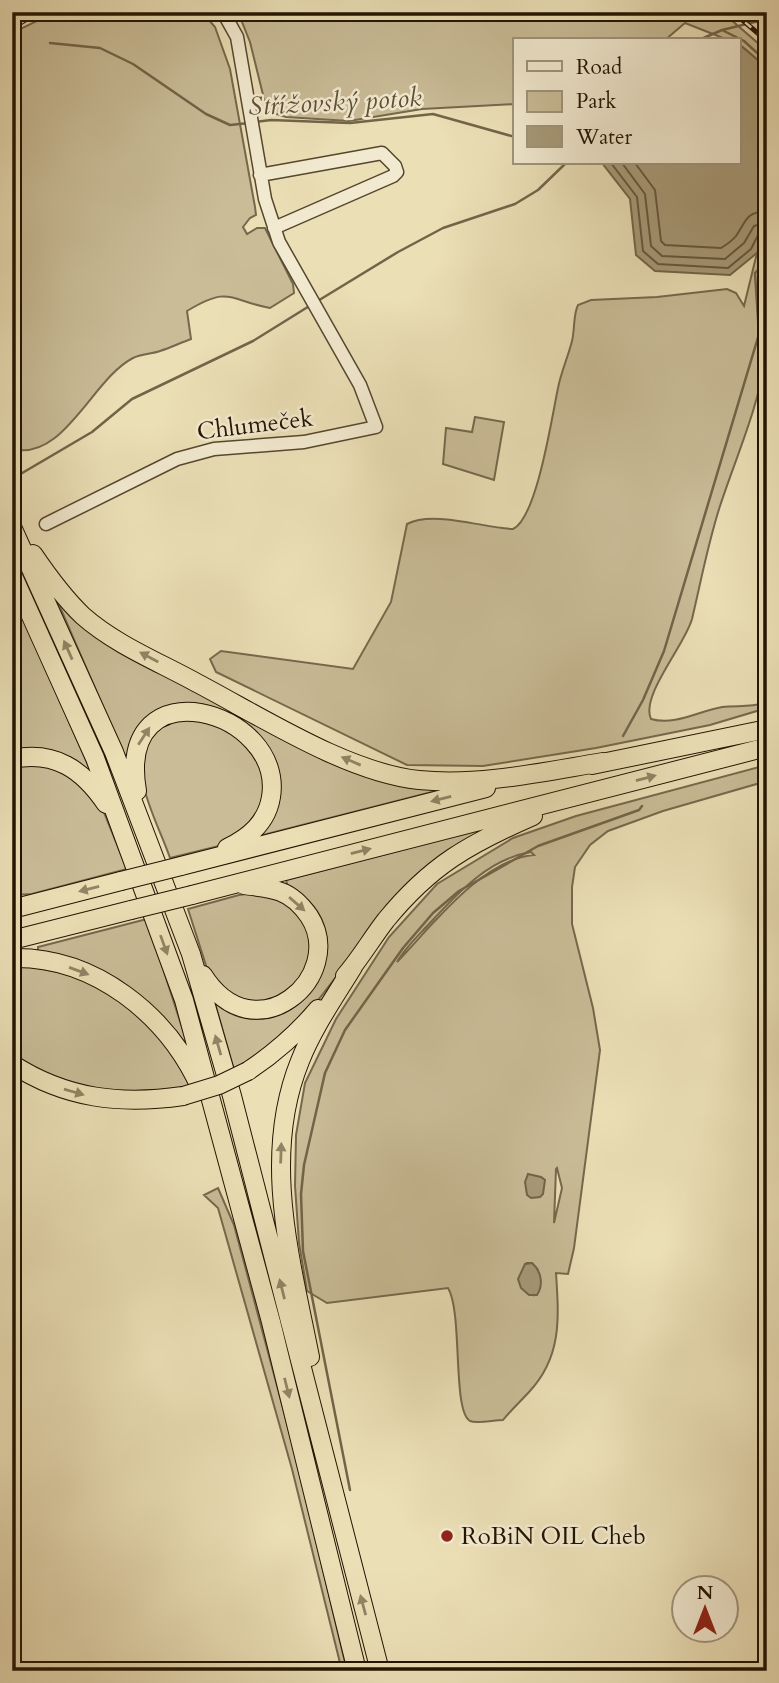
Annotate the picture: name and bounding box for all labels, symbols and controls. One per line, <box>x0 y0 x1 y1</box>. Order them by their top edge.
legend <box>513 38 740 164</box>
text: Road <box>576 53 622 82</box>
water label: Střížovský potok <box>247 80 423 124</box>
text: Park <box>576 87 617 116</box>
text: Water <box>575 123 632 152</box>
street label: Chlumeček <box>195 401 315 448</box>
one-way arrow <box>62 640 74 660</box>
one-way arrow <box>139 652 159 663</box>
one-way arrow <box>138 726 151 746</box>
one-way arrow <box>341 755 362 766</box>
one-way arrow <box>635 772 657 783</box>
one-way arrow <box>430 794 452 805</box>
one-way arrow <box>351 845 373 856</box>
one-way arrow <box>78 884 100 895</box>
one-way arrow <box>288 896 306 912</box>
one-way arrow <box>159 935 170 956</box>
one-way arrow <box>68 966 89 977</box>
one-way arrow <box>212 1034 223 1056</box>
one-way arrow <box>64 1087 85 1097</box>
one-way arrow <box>275 1142 286 1164</box>
one-way arrow <box>276 1278 287 1300</box>
one-way arrow <box>282 1377 293 1399</box>
place label: RoBiN OIL Cheb <box>461 1520 646 1553</box>
marker: RoBiN OIL Cheb <box>439 1528 455 1544</box>
north arrow <box>670 1574 740 1644</box>
text: N <box>697 1580 714 1606</box>
one-way arrow <box>357 1594 368 1616</box>

